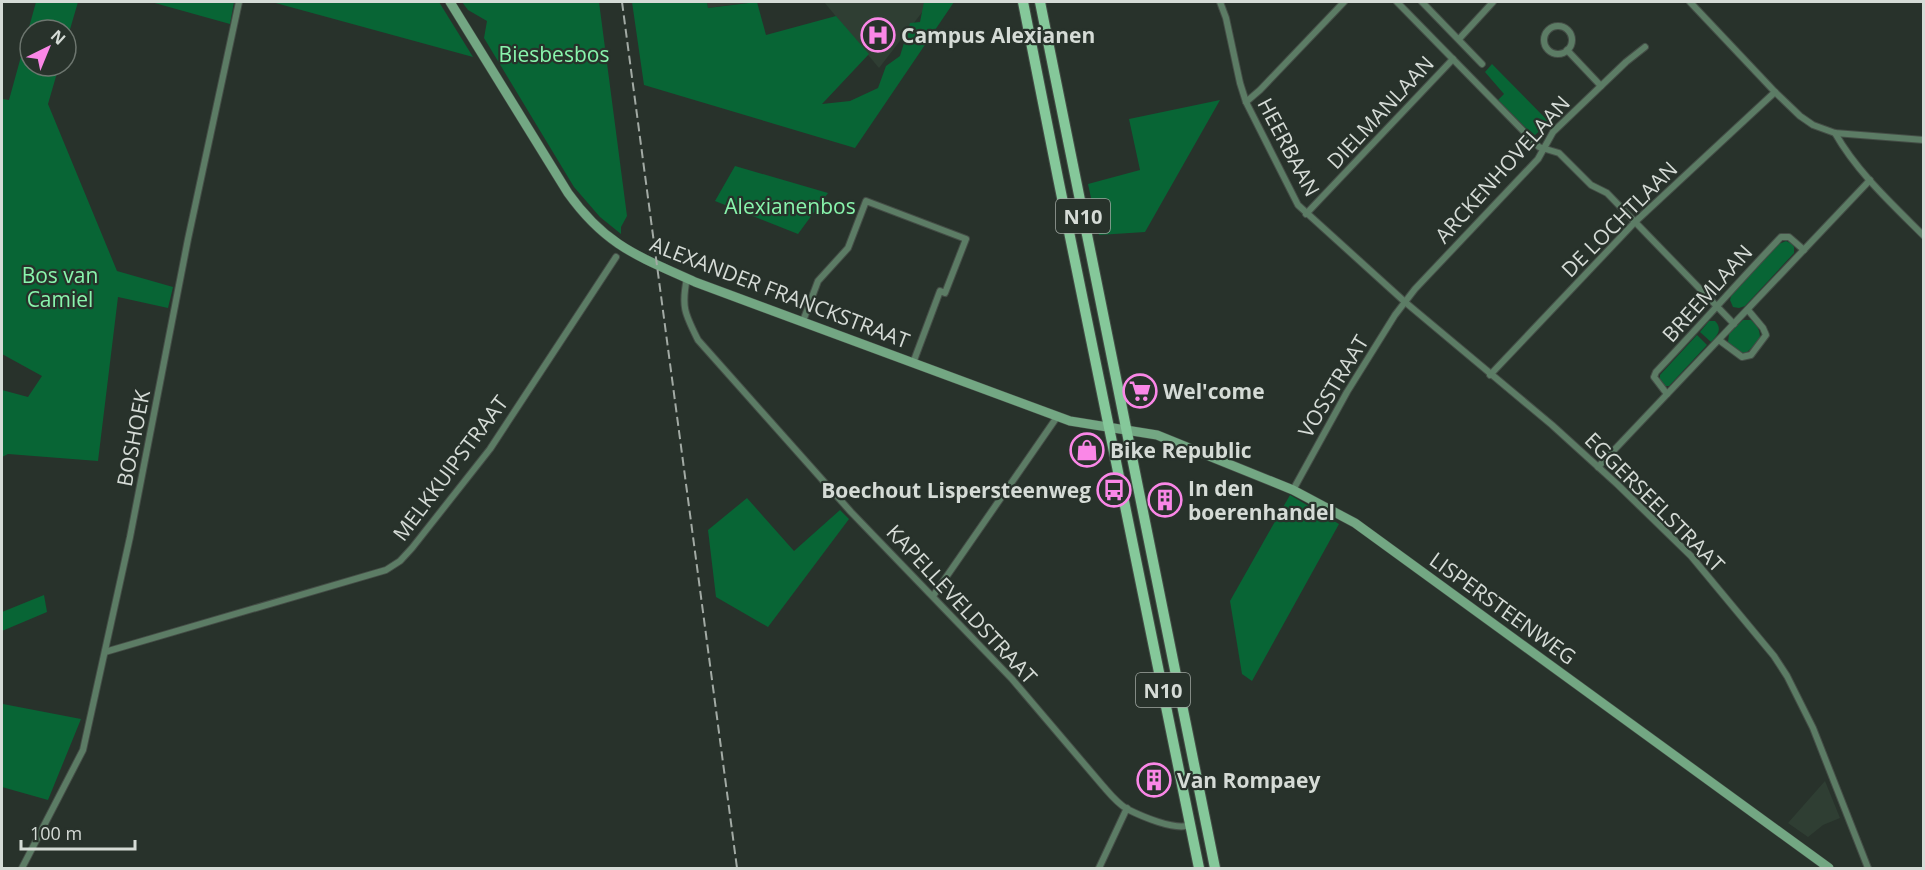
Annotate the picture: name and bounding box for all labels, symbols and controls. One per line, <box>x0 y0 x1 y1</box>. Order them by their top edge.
hospital icon: Campus Alexianen <box>860 17 896 53</box>
north arrow <box>18 18 78 78</box>
place label: Campus Alexianen <box>901 21 1095 49</box>
text: N <box>46 25 70 50</box>
park label: Biesbesbos <box>499 40 609 68</box>
street label: DIELMANLAAN <box>1320 49 1440 175</box>
street label: ARCKENHOVELAAN <box>1428 89 1576 249</box>
street label: HEERBAAN <box>1251 93 1327 201</box>
street label: DE LOCHTLAAN <box>1555 155 1683 283</box>
park label: Alexianenbos <box>724 192 856 220</box>
road number: N10 <box>1056 199 1110 233</box>
street label: ALEXANDER FRANCKSTRAAT <box>646 230 914 355</box>
street label: BREEMLAAN <box>1656 238 1758 348</box>
park label: Bos van Camiel <box>22 261 98 313</box>
street label: VOSSTRAAT <box>1292 329 1375 442</box>
supermarket icon: Wel'come <box>1122 373 1158 409</box>
place label: Wel'come <box>1163 377 1265 405</box>
street label: BOSHOEK <box>110 387 156 489</box>
street label: MELKKUIPSTRAAT <box>386 389 514 546</box>
street label: EGGERSEELSTRAAT <box>1579 426 1731 578</box>
shop icon: Bike Republic <box>1069 432 1105 468</box>
place label: Bike Republic <box>1110 436 1252 464</box>
bus stop icon: Boechout Lispersteenweg <box>1096 472 1132 508</box>
place label: In den boerenhandel <box>1188 474 1335 526</box>
place label: Boechout Lispersteenweg <box>821 476 1091 504</box>
building icon: In den boerenhandel <box>1147 482 1183 518</box>
street label: KAPELLEVELDSTRAAT <box>881 518 1044 690</box>
street label: LISPERSTEENWEG <box>1424 545 1582 671</box>
road number: N10 <box>1136 673 1190 707</box>
building icon: Van Rompaey <box>1136 762 1172 798</box>
place label: Van Rompaey <box>1177 766 1320 794</box>
scale bar <box>21 813 135 851</box>
text: 100 m <box>30 821 82 845</box>

